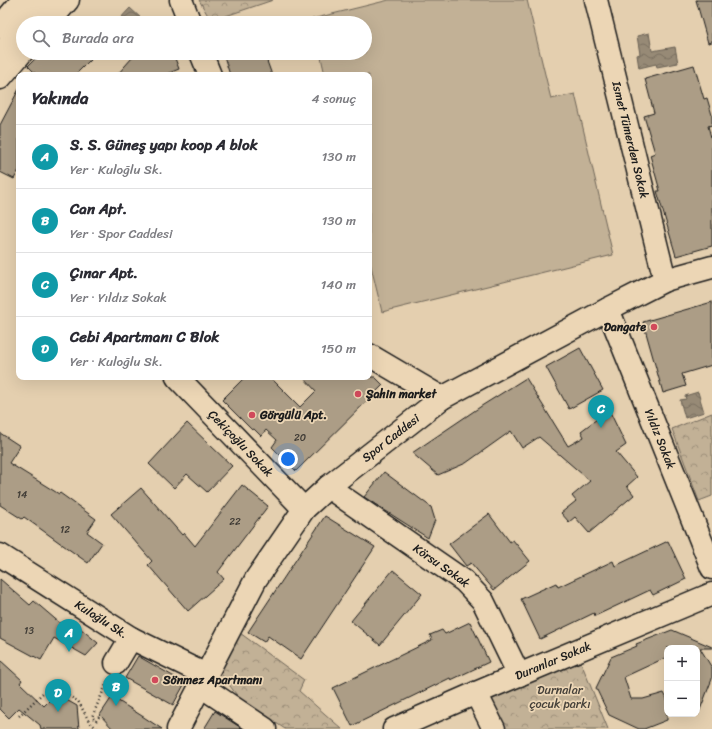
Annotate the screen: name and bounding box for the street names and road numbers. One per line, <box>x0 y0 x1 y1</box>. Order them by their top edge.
street label: Ismet Tümerden Sokak <box>605 78 656 201</box>
street label: Çekiçoğlu Sokak <box>203 404 279 483</box>
street label: Yıldız Sokak <box>638 405 682 473</box>
street label: Spor Caddesi <box>357 408 425 468</box>
street label: Körsu Sokak <box>408 538 476 593</box>
street label: Kuloğlu Sk. <box>70 594 133 645</box>
street label: Duranlar Sokak <box>511 635 595 687</box>

